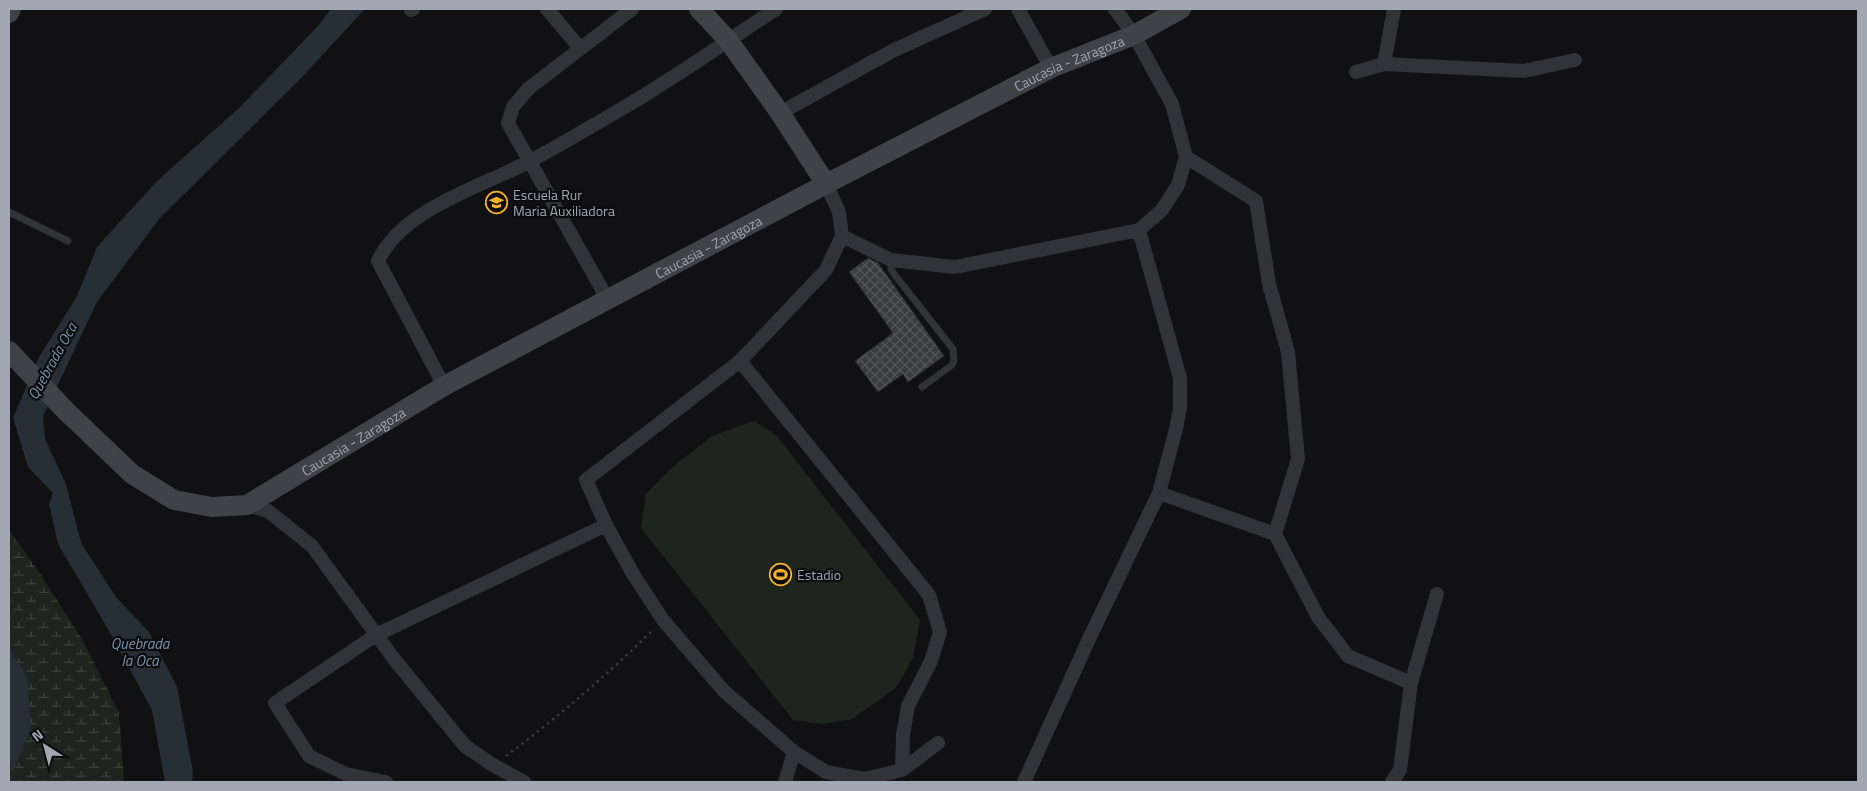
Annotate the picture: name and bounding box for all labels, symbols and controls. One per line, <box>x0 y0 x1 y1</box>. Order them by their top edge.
street label: Caucasia - Zaragoza <box>1010 30 1127 96</box>
place label: Escuela Rur Maria Auxiliadora <box>513 184 615 221</box>
school or university icon: Escuela Rur Maria Auxiliadora <box>485 190 509 214</box>
street label: Caucasia - Zaragoza <box>651 209 765 283</box>
water label: Quebrada Oca <box>21 317 83 404</box>
street label: Caucasia - Zaragoza <box>297 401 409 481</box>
sports icon: Estadio <box>769 562 793 586</box>
place label: Estadio <box>797 564 841 585</box>
water label: Quebrada la Oca <box>111 632 171 672</box>
north arrow <box>20 721 70 771</box>
text: N <box>27 724 47 746</box>

